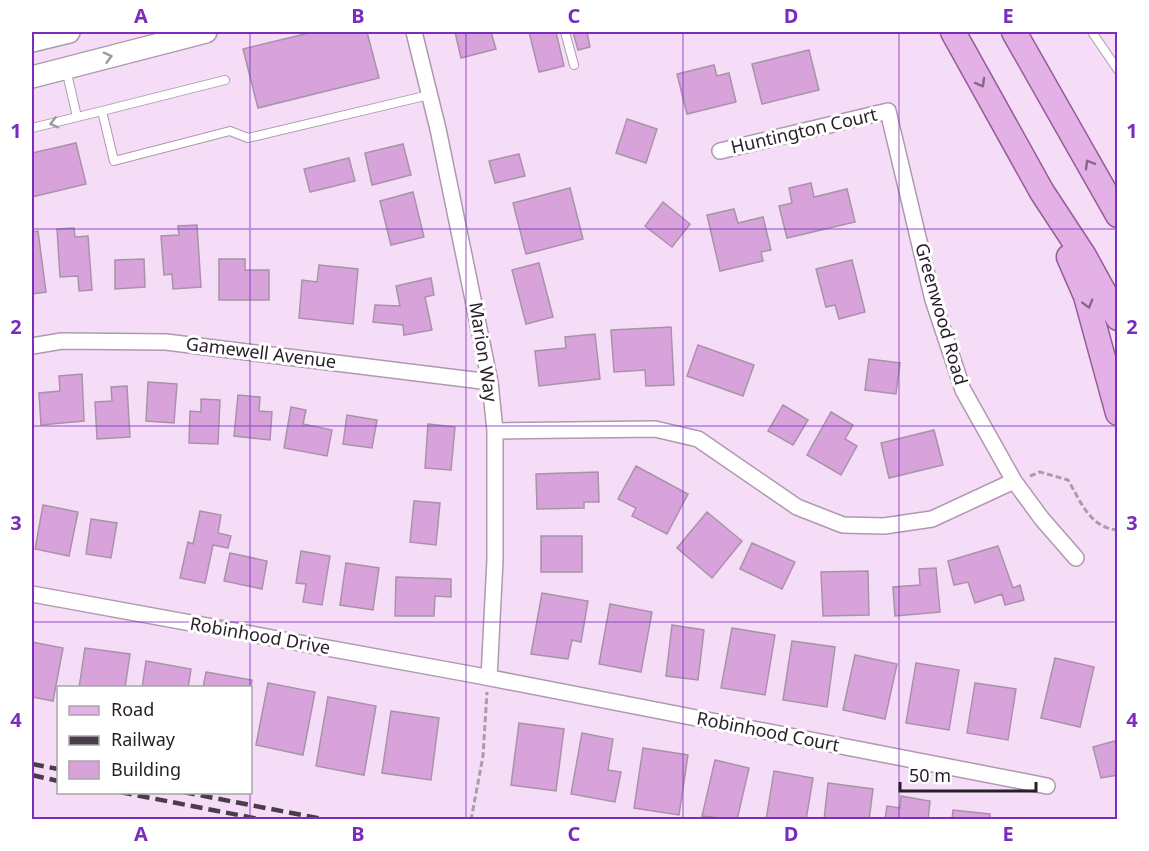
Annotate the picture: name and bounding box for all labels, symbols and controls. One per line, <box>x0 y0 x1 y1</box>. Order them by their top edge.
text: A <box>134 2 148 29</box>
text: B <box>351 2 365 29</box>
text: C <box>568 2 581 29</box>
text: D <box>784 2 798 29</box>
text: E <box>1002 2 1014 29</box>
one-way arrow <box>103 52 113 64</box>
one-way arrow <box>974 76 985 87</box>
street label: Huntington Court <box>728 101 880 159</box>
one-way arrow <box>49 115 59 128</box>
text: 1 <box>10 117 22 144</box>
text: 1 <box>1126 117 1138 144</box>
one-way arrow <box>1084 160 1096 170</box>
street label: Greenwood Road <box>910 240 974 387</box>
one-way arrow <box>1081 298 1093 309</box>
street label: Marion Way <box>464 300 504 404</box>
text: 2 <box>10 313 22 340</box>
text: 2 <box>1126 313 1138 340</box>
street label: Gamewell Avenue <box>185 331 338 373</box>
text: 3 <box>10 509 22 536</box>
text: 3 <box>1126 509 1138 536</box>
street label: Robinhood Drive <box>188 611 332 659</box>
legend <box>57 686 252 794</box>
text: Road <box>111 697 154 721</box>
street label: Robinhood Court <box>695 705 842 757</box>
text: 4 <box>10 706 22 733</box>
text: 4 <box>1126 706 1138 733</box>
text: Railway <box>111 727 176 751</box>
scale bar <box>900 755 1036 793</box>
text: Building <box>111 757 181 781</box>
text: 50 m <box>909 763 951 787</box>
text: A <box>134 820 148 847</box>
text: B <box>351 820 365 847</box>
text: C <box>568 820 581 847</box>
text: D <box>784 820 798 847</box>
text: E <box>1002 820 1014 847</box>

